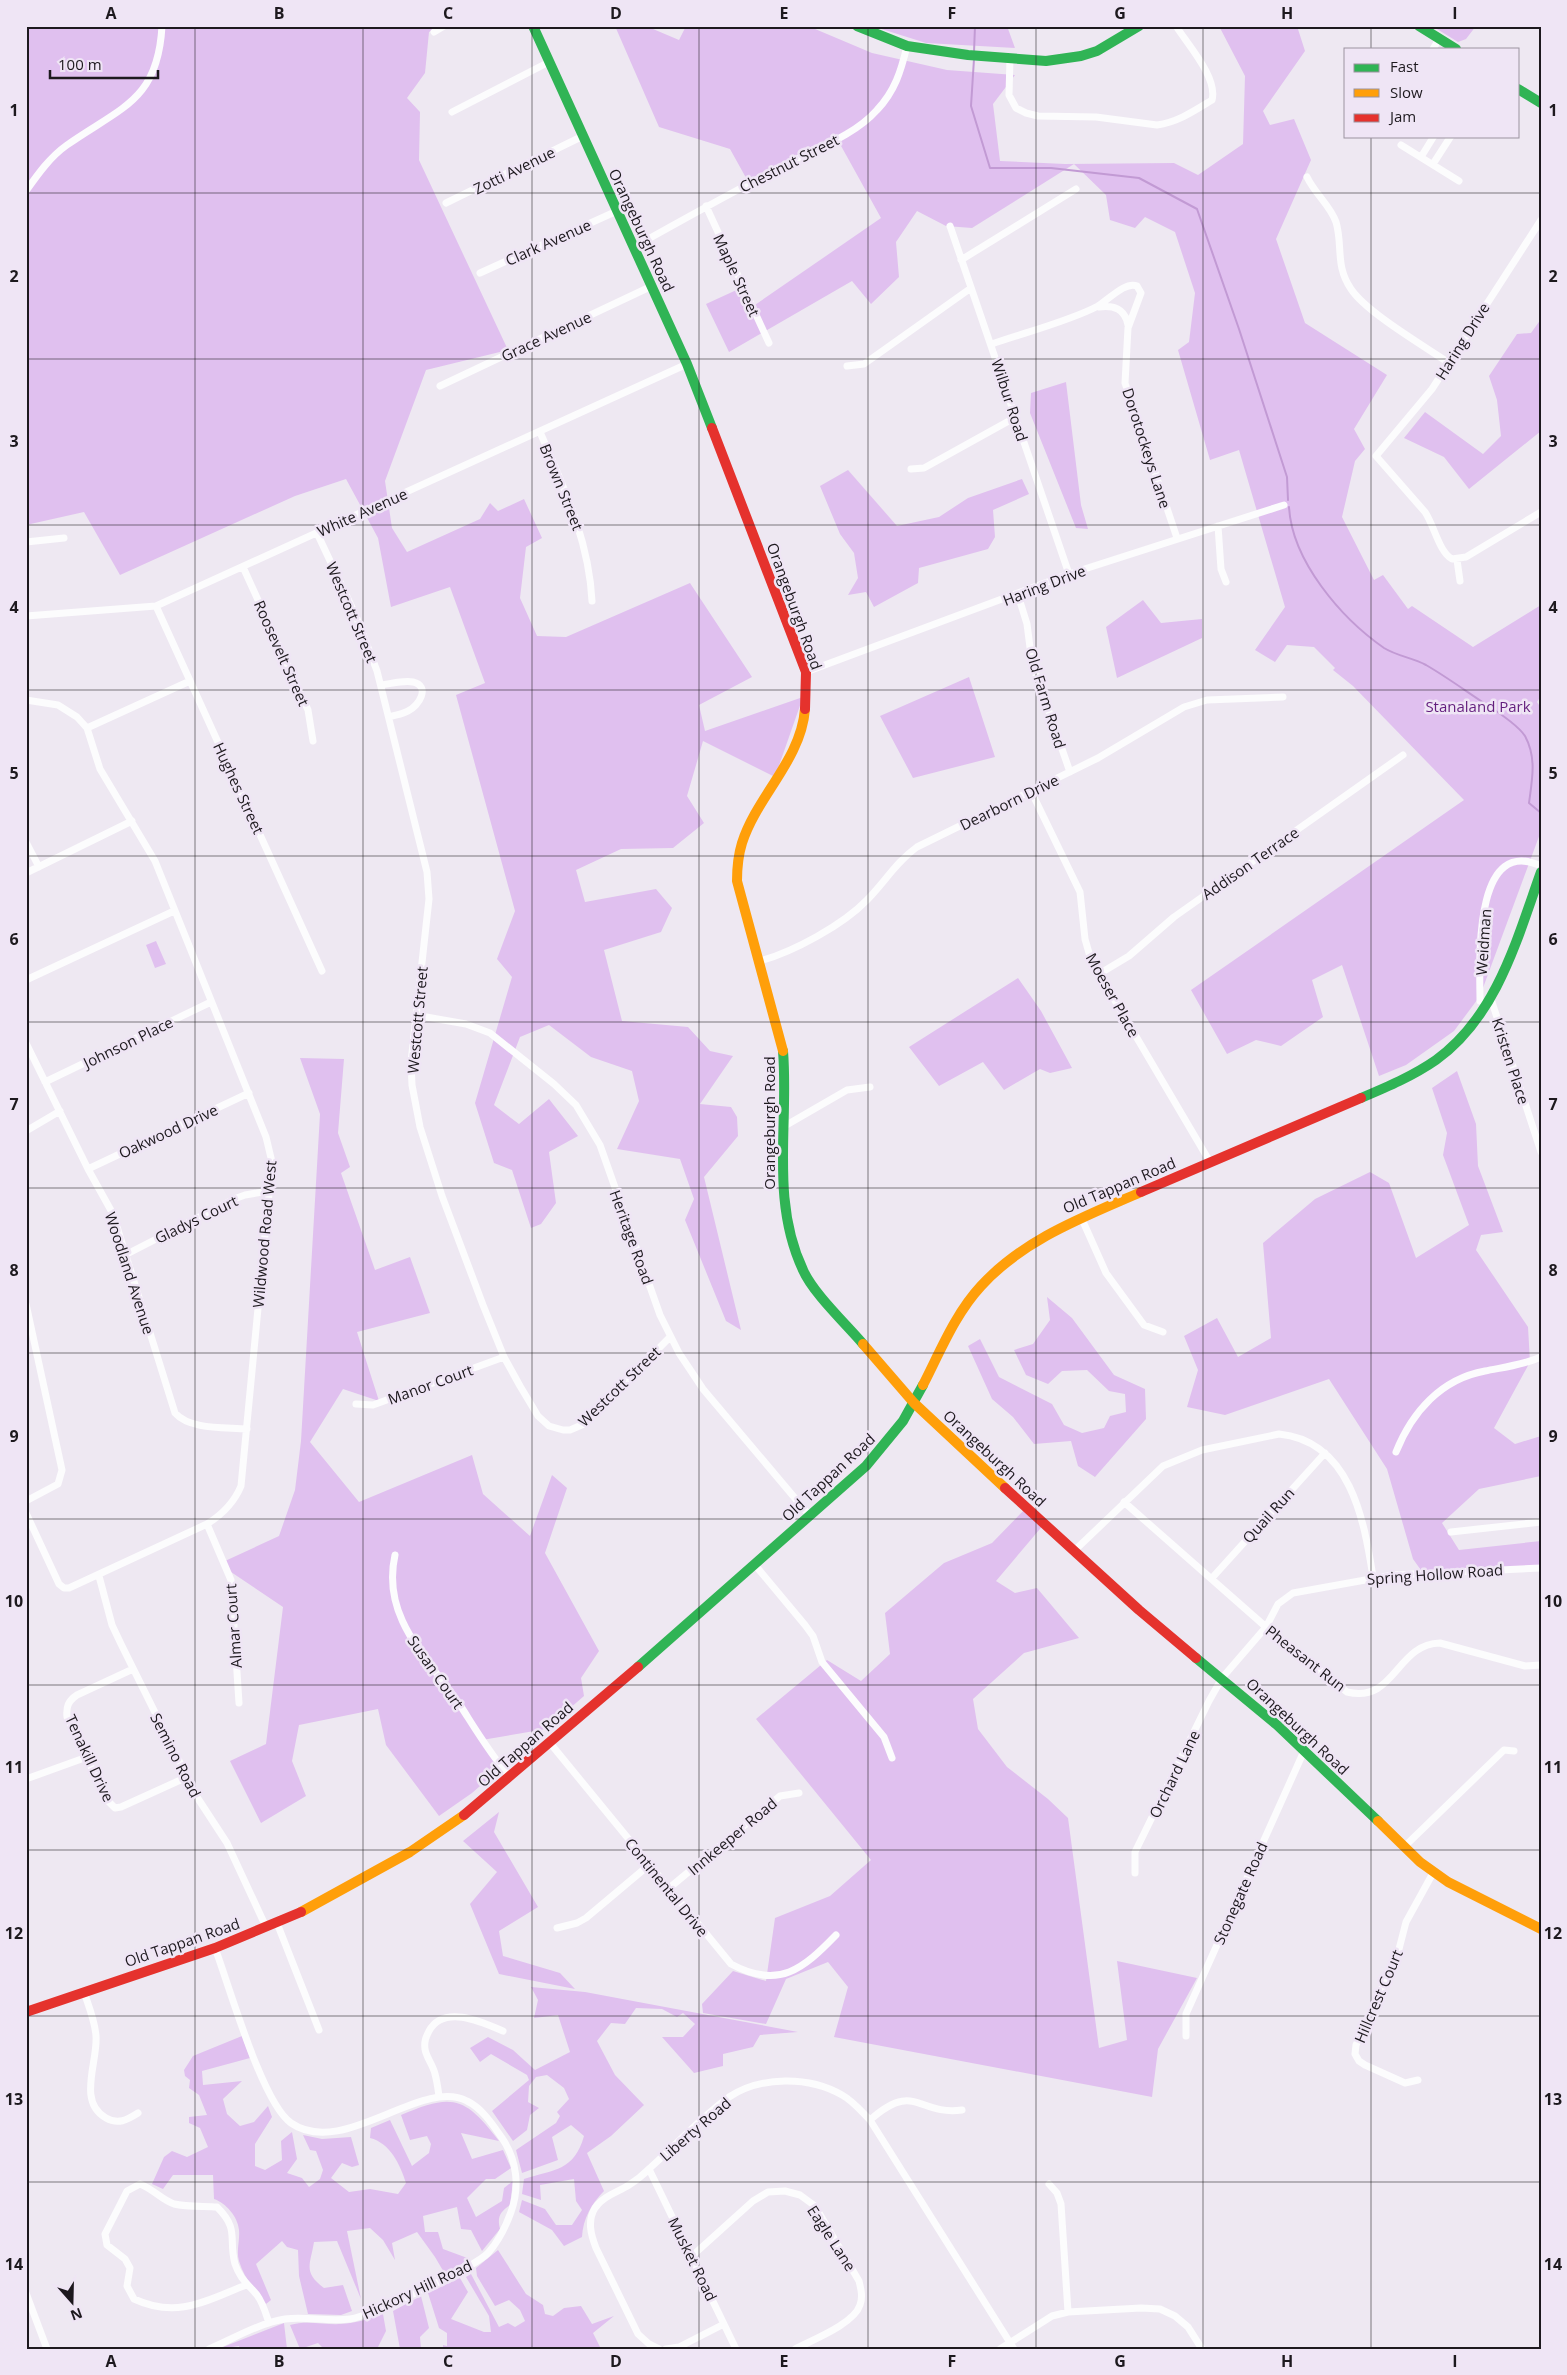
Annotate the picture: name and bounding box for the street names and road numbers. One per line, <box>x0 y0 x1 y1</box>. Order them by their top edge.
street label: Chestnut Street <box>736 129 842 197</box>
street label: Zotti Avenue <box>470 142 558 198</box>
street label: Orangeburgh Road <box>605 165 679 295</box>
street label: Clark Avenue <box>502 214 594 270</box>
street label: Maple Street <box>709 230 765 320</box>
street label: Haring Drive <box>1430 299 1494 383</box>
street label: Grace Avenue <box>498 306 594 366</box>
street label: Wilbur Road <box>987 356 1033 444</box>
street label: Dorotockeys Lane <box>1118 385 1176 511</box>
street label: Brown Street <box>536 441 588 533</box>
street label: White Avenue <box>314 483 410 541</box>
street label: Orangeburgh Road <box>763 540 827 672</box>
street label: Westcott Street <box>322 559 382 665</box>
street label: Haring Drive <box>1000 560 1088 610</box>
street label: Roosevelt Street <box>250 597 314 709</box>
street label: Old Farm Road <box>1021 645 1071 751</box>
street label: Hughes Street <box>209 739 269 837</box>
street label: Dearborn Drive <box>956 769 1062 835</box>
street label: Addison Terrace <box>1198 822 1302 904</box>
street label: Weidman <box>1471 908 1495 976</box>
street label: Moeser Place <box>1082 949 1144 1041</box>
street label: Westcott Street <box>402 966 432 1074</box>
street label: Johnson Place <box>78 1012 176 1073</box>
street label: Kristen Place <box>1488 1015 1534 1107</box>
street label: Orangeburgh Road <box>759 1056 779 1190</box>
street label: Oakwood Drive <box>115 1099 221 1163</box>
street label: Old Tappan Road <box>1060 1152 1178 1218</box>
street label: Wildwood Road West <box>248 1160 280 1308</box>
street label: Heritage Road <box>606 1187 658 1287</box>
street label: Gladys Court <box>151 1190 241 1248</box>
street label: Woodland Avenue <box>101 1209 159 1337</box>
street label: Westcott Street <box>573 1341 665 1431</box>
street label: Manor Court <box>385 1359 475 1409</box>
street label: Orangeburgh Road <box>939 1405 1051 1511</box>
street label: Old Tappan Road <box>777 1429 879 1525</box>
street label: Quail Run <box>1238 1483 1298 1547</box>
street label: Spring Hollow Road <box>1366 1559 1504 1589</box>
street label: Almar Court <box>220 1583 246 1669</box>
street label: Pheasant Run <box>1262 1620 1350 1696</box>
street label: Susan Court <box>403 1631 469 1713</box>
street label: Orangeburgh Road <box>1242 1673 1354 1779</box>
street label: Old Tappan Road <box>473 1697 577 1791</box>
street label: Semino Road <box>146 1709 206 1801</box>
street label: Tenakill Drive <box>61 1711 119 1805</box>
street label: Orchard Lane <box>1144 1727 1204 1821</box>
street label: Innkeeper Road <box>683 1793 781 1879</box>
street label: Continental Drive <box>621 1833 713 1941</box>
street label: Stonegate Road <box>1208 1839 1272 1947</box>
street label: Old Tappan Road <box>122 1913 242 1971</box>
street label: Hillcrest Court <box>1349 1946 1407 2046</box>
street label: Liberty Road <box>655 2093 735 2165</box>
street label: Eagle Lane <box>803 2201 861 2275</box>
street label: Musket Road <box>664 2214 722 2304</box>
street label: Hickory Hill Road <box>359 2255 475 2323</box>

